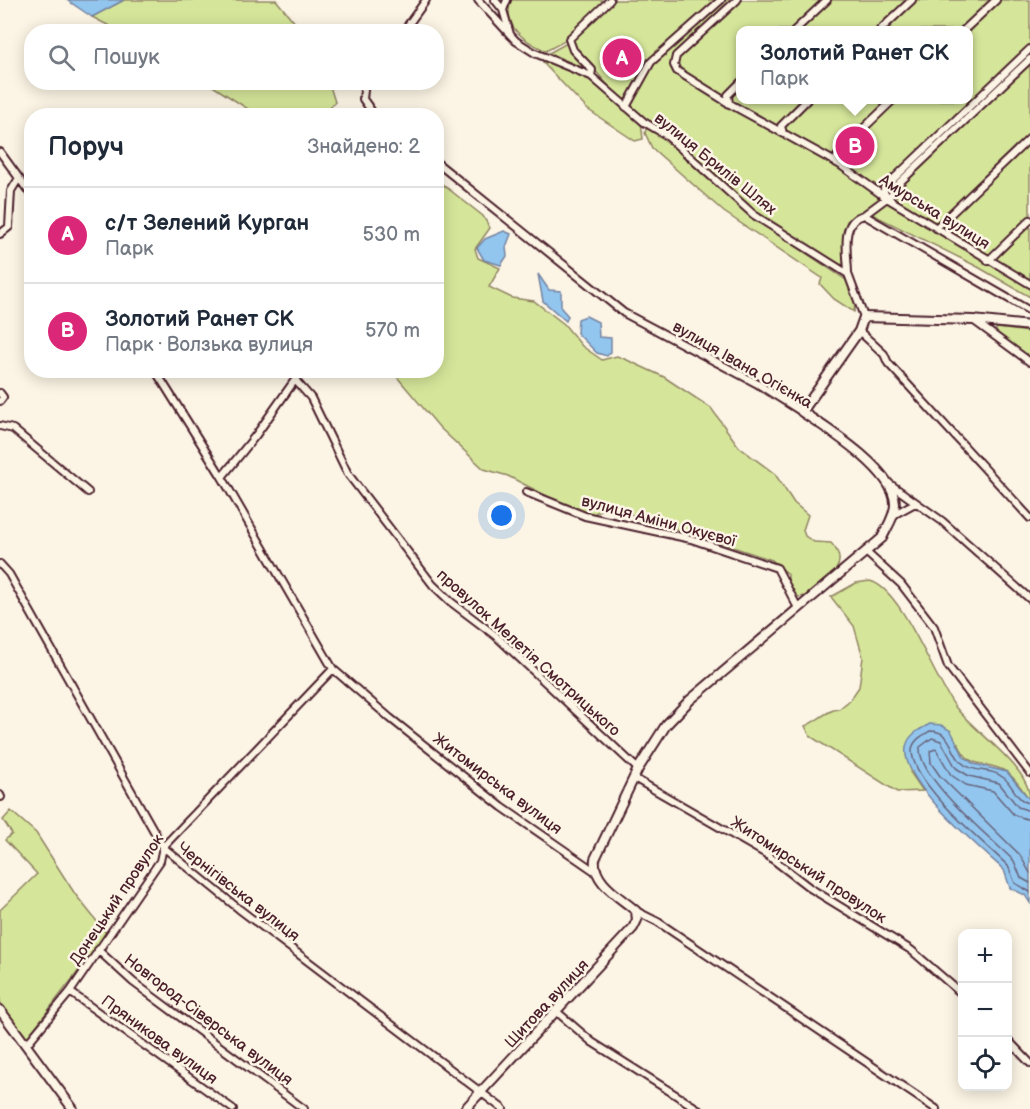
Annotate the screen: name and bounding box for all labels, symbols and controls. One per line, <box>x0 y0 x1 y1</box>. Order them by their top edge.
search box <box>24 24 444 90</box>
popup <box>736 26 973 104</box>
pin: A <box>602 36 642 80</box>
text: Золотий Ранет СК <box>760 40 949 67</box>
icon: search <box>45 41 78 74</box>
text: Пошук <box>93 44 160 71</box>
text: Парк <box>760 67 809 91</box>
street label: вулиця Брилів Шлях <box>650 109 780 219</box>
pin: B <box>836 124 874 168</box>
text: Поруч <box>48 132 124 163</box>
text: Знайдено: 2 <box>307 135 420 159</box>
street label: Амурська вулиця <box>875 170 993 254</box>
text: с/т Зелений Курган <box>105 210 309 237</box>
text: A <box>61 223 74 247</box>
text: 530 m <box>363 223 420 247</box>
text: Парк <box>105 237 154 261</box>
text: Золотий Ранет СК <box>105 306 294 333</box>
street label: вулиця Івана Огієнка <box>669 317 816 413</box>
text: B <box>60 319 75 343</box>
text: 570 m <box>365 319 420 343</box>
text: Парк · Волзька вулиця <box>105 333 313 357</box>
street label: вулиця Аміни Окуєвої <box>579 492 739 552</box>
your location <box>487 501 516 530</box>
street label: провулок Мелетія Смотрицького <box>432 566 624 741</box>
street label: Житомирська вулиця <box>429 729 566 839</box>
street label: Житомирський провулок <box>727 813 890 928</box>
street label: Донецький провулок <box>66 830 169 969</box>
street label: Чернігівська вулиця <box>173 839 303 946</box>
map controls <box>958 929 1012 1091</box>
button: + <box>958 929 1012 983</box>
street label: Новгород-Сіверська вулиця <box>120 951 296 1090</box>
street label: Щитова вулиця <box>501 956 593 1052</box>
button: − <box>958 983 1012 1037</box>
street label: Пряникова вулиця <box>97 992 221 1089</box>
button: locate <box>958 1037 1012 1091</box>

